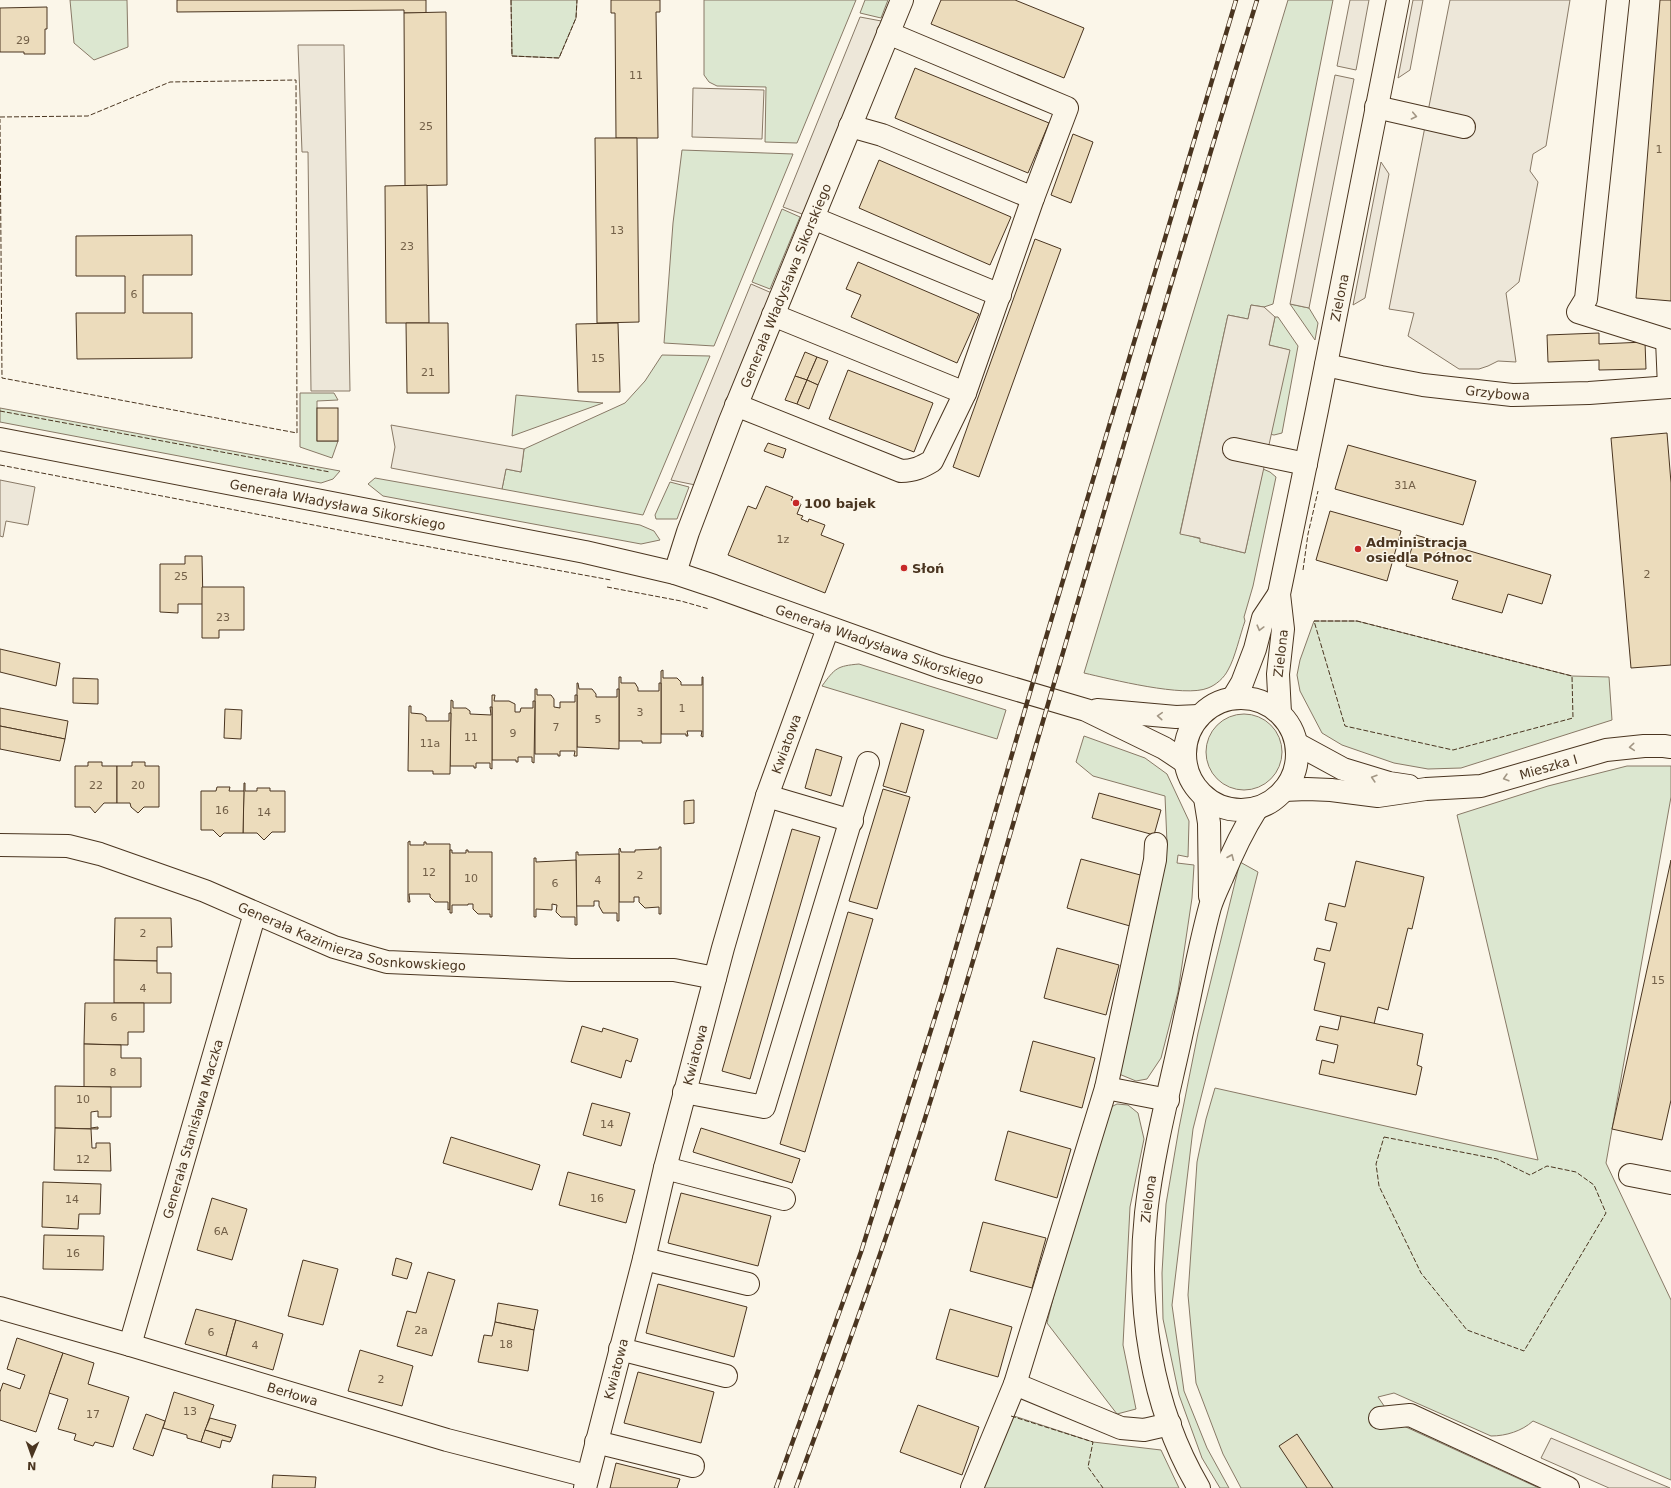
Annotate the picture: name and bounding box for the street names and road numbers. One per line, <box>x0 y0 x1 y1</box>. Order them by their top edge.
street label: Generała Władysława Sikorskiego <box>737 181 834 390</box>
street label: Zielona <box>1327 272 1351 323</box>
street label: Grzybowa <box>1464 382 1530 403</box>
street label: Generała Władysława Sikorskiego <box>229 476 447 532</box>
street label: Generała Władysława Sikorskiego <box>773 601 986 687</box>
street label: Zielona <box>1270 628 1290 678</box>
street label: Kwiatowa <box>768 712 804 776</box>
street label: Mieszka I <box>1517 751 1579 782</box>
street label: Generała Kazimierza Sosnkowskiego <box>236 899 466 973</box>
street label: Kwiatowa <box>680 1023 710 1087</box>
street label: Generała Stanisława Maczka <box>159 1037 226 1220</box>
street label: Zielona <box>1138 1174 1159 1224</box>
street label: Kwiatowa <box>601 1337 631 1401</box>
street label: Berłowa <box>265 1379 320 1408</box>

